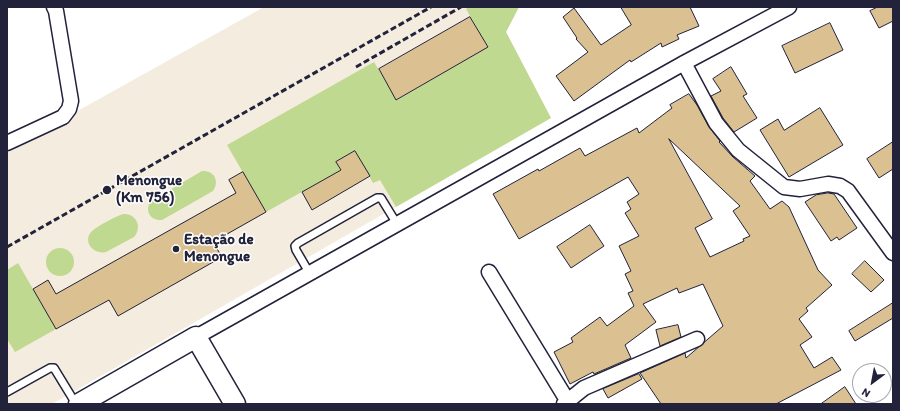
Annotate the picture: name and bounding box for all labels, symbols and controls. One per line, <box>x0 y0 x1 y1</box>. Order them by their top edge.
place label: Menongue (Km 756) <box>116 172 182 207</box>
marker: Menongue (Km 756) <box>101 184 113 196</box>
place label: Estação de Menongue <box>184 231 254 266</box>
marker: Estação de Menongue <box>171 244 181 254</box>
north arrow <box>852 363 892 403</box>
text: N <box>859 385 873 400</box>

